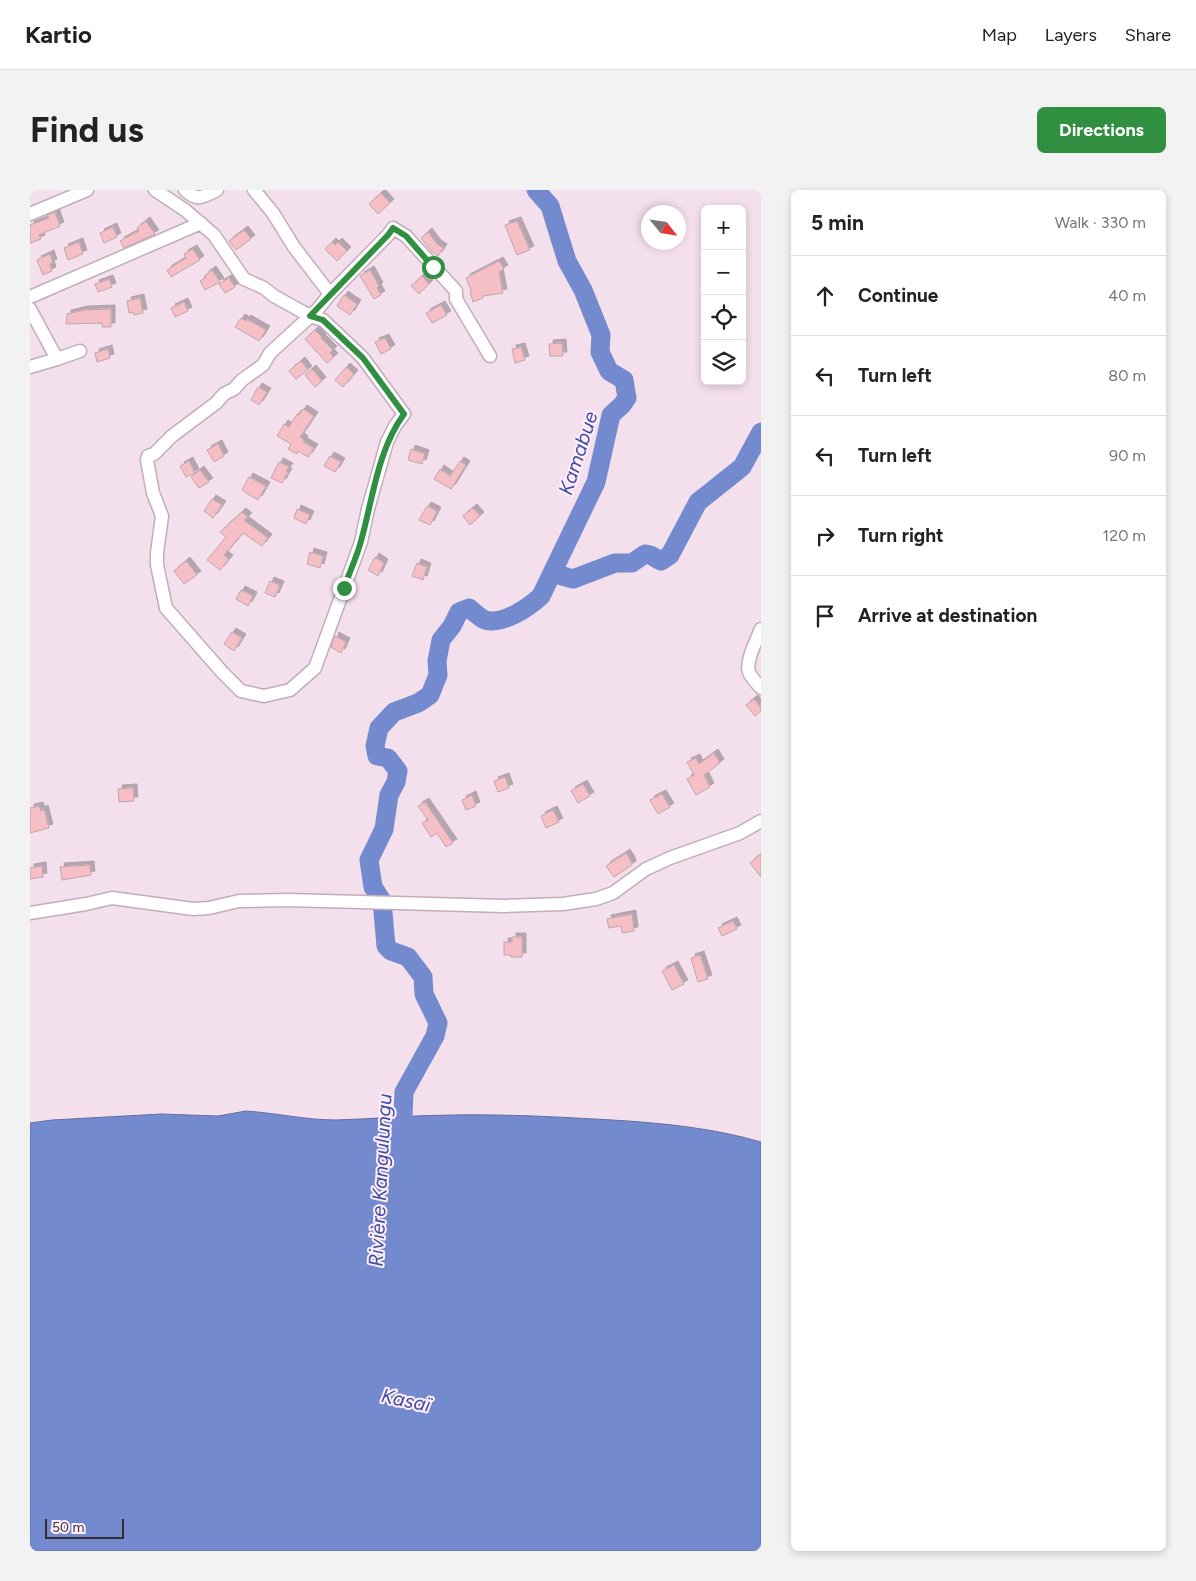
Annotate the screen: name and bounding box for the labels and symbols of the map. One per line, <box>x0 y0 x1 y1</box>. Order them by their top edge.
north arrow <box>641 205 686 250</box>
route start <box>422 256 445 279</box>
water label: Kamabue <box>553 408 603 498</box>
route end <box>333 577 356 600</box>
water label: Rivière Kangulungu <box>363 1093 397 1267</box>
water label: Kasaï <box>379 1383 434 1417</box>
scale bar <box>45 1516 124 1539</box>

